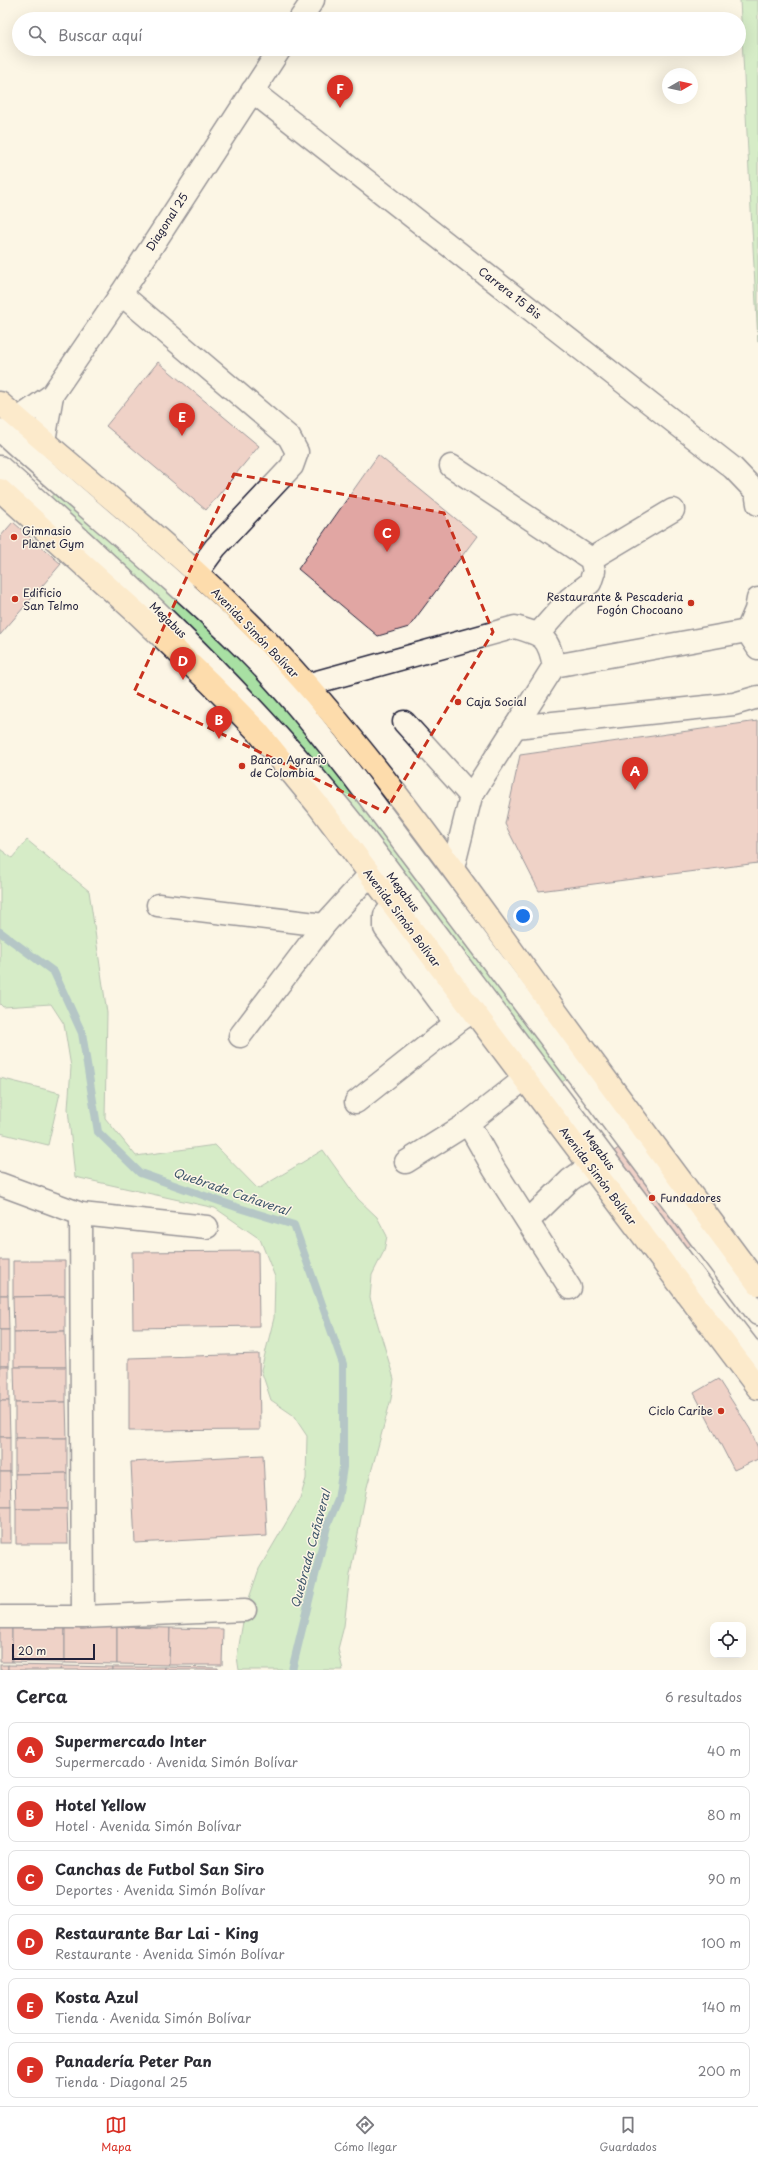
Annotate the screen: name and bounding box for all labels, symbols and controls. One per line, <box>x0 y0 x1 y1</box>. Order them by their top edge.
search box <box>12 12 746 56</box>
icon: search <box>26 23 48 45</box>
text: Buscar aquí <box>58 23 142 46</box>
north arrow <box>662 68 698 104</box>
pin: F <box>327 75 353 108</box>
street label: Diagonal 25 <box>141 189 192 254</box>
street label: Carrera 15 Bis <box>475 263 545 323</box>
pin: E <box>169 403 195 436</box>
pin: C <box>374 519 400 552</box>
place label: Gimnasio Planet Gym <box>22 522 84 552</box>
marker: Gimnasio Planet Gym <box>9 532 19 542</box>
place label: Edificio San Telmo <box>23 584 79 614</box>
street label: Avenida Simón Bolívar <box>208 584 303 682</box>
place label: Restaurante & Pescaderia Fogón Chocoano <box>546 588 683 618</box>
marker: Edificio San Telmo <box>10 594 20 604</box>
street label: Megabus <box>146 598 191 642</box>
marker: Restaurante & Pescaderia Fogón Chocoano <box>686 598 696 608</box>
pin: D <box>170 647 196 680</box>
place label: Caja Social <box>466 693 527 710</box>
marker: Caja Social <box>453 697 463 707</box>
pin: B <box>206 706 232 739</box>
place label: Banco Agrario de Colombia <box>250 751 327 781</box>
pin: A <box>622 757 648 790</box>
marker: Banco Agrario de Colombia <box>237 761 247 771</box>
street label: Avenida Simón Bolívar <box>360 865 445 971</box>
street label: Megabus <box>383 868 424 915</box>
your location <box>513 906 533 926</box>
street label: Avenida Simón Bolívar <box>556 1123 641 1229</box>
street label: Megabus <box>579 1126 620 1173</box>
water label: Quebrada Cañaveral <box>171 1163 293 1220</box>
place label: Fundadores <box>660 1189 721 1206</box>
marker: Fundadores <box>647 1193 657 1203</box>
place label: Ciclo Caribe <box>648 1402 713 1419</box>
marker: Ciclo Caribe <box>716 1406 726 1416</box>
water label: Quebrada Cañaveral <box>286 1486 335 1610</box>
map controls <box>710 1622 746 1658</box>
button: locate <box>710 1622 746 1658</box>
scale bar <box>12 1642 95 1661</box>
text: 20 m <box>18 1642 46 1659</box>
text: Cerca <box>16 1683 67 1709</box>
text: 6 resultados <box>665 1687 742 1706</box>
text: Supermercado Inter <box>55 1729 207 1752</box>
text: A <box>25 1741 35 1760</box>
text: 40 m <box>707 1741 741 1760</box>
text: Supermercado · Avenida Simón Bolívar <box>55 1752 298 1771</box>
text: Hotel Yellow <box>55 1793 146 1816</box>
text: B <box>26 1805 34 1824</box>
text: 80 m <box>707 1805 741 1824</box>
text: Hotel · Avenida Simón Bolívar <box>55 1816 241 1835</box>
text: Canchas de Futbol San Siro <box>55 1857 264 1880</box>
text: C <box>25 1869 35 1888</box>
text: 90 m <box>708 1869 741 1888</box>
text: Deportes · Avenida Simón Bolívar <box>55 1880 265 1899</box>
text: Restaurante Bar Lai - King <box>55 1921 259 1944</box>
text: D <box>25 1933 35 1952</box>
text: 100 m <box>701 1933 741 1952</box>
text: Restaurante · Avenida Simón Bolívar <box>55 1944 284 1963</box>
text: Kosta Azul <box>55 1985 138 2008</box>
text: E <box>26 1997 34 2016</box>
text: 140 m <box>702 1997 741 2016</box>
text: Tienda · Avenida Simón Bolívar <box>55 2008 251 2027</box>
text: Panadería Peter Pan <box>55 2049 212 2072</box>
text: F <box>26 2061 34 2080</box>
text: 200 m <box>698 2061 741 2080</box>
text: Tienda · Diagonal 25 <box>55 2072 188 2091</box>
tab: Mapa <box>101 2114 132 2155</box>
tab: Cómo llegar <box>334 2114 397 2155</box>
tab: Guardados <box>599 2114 657 2155</box>

